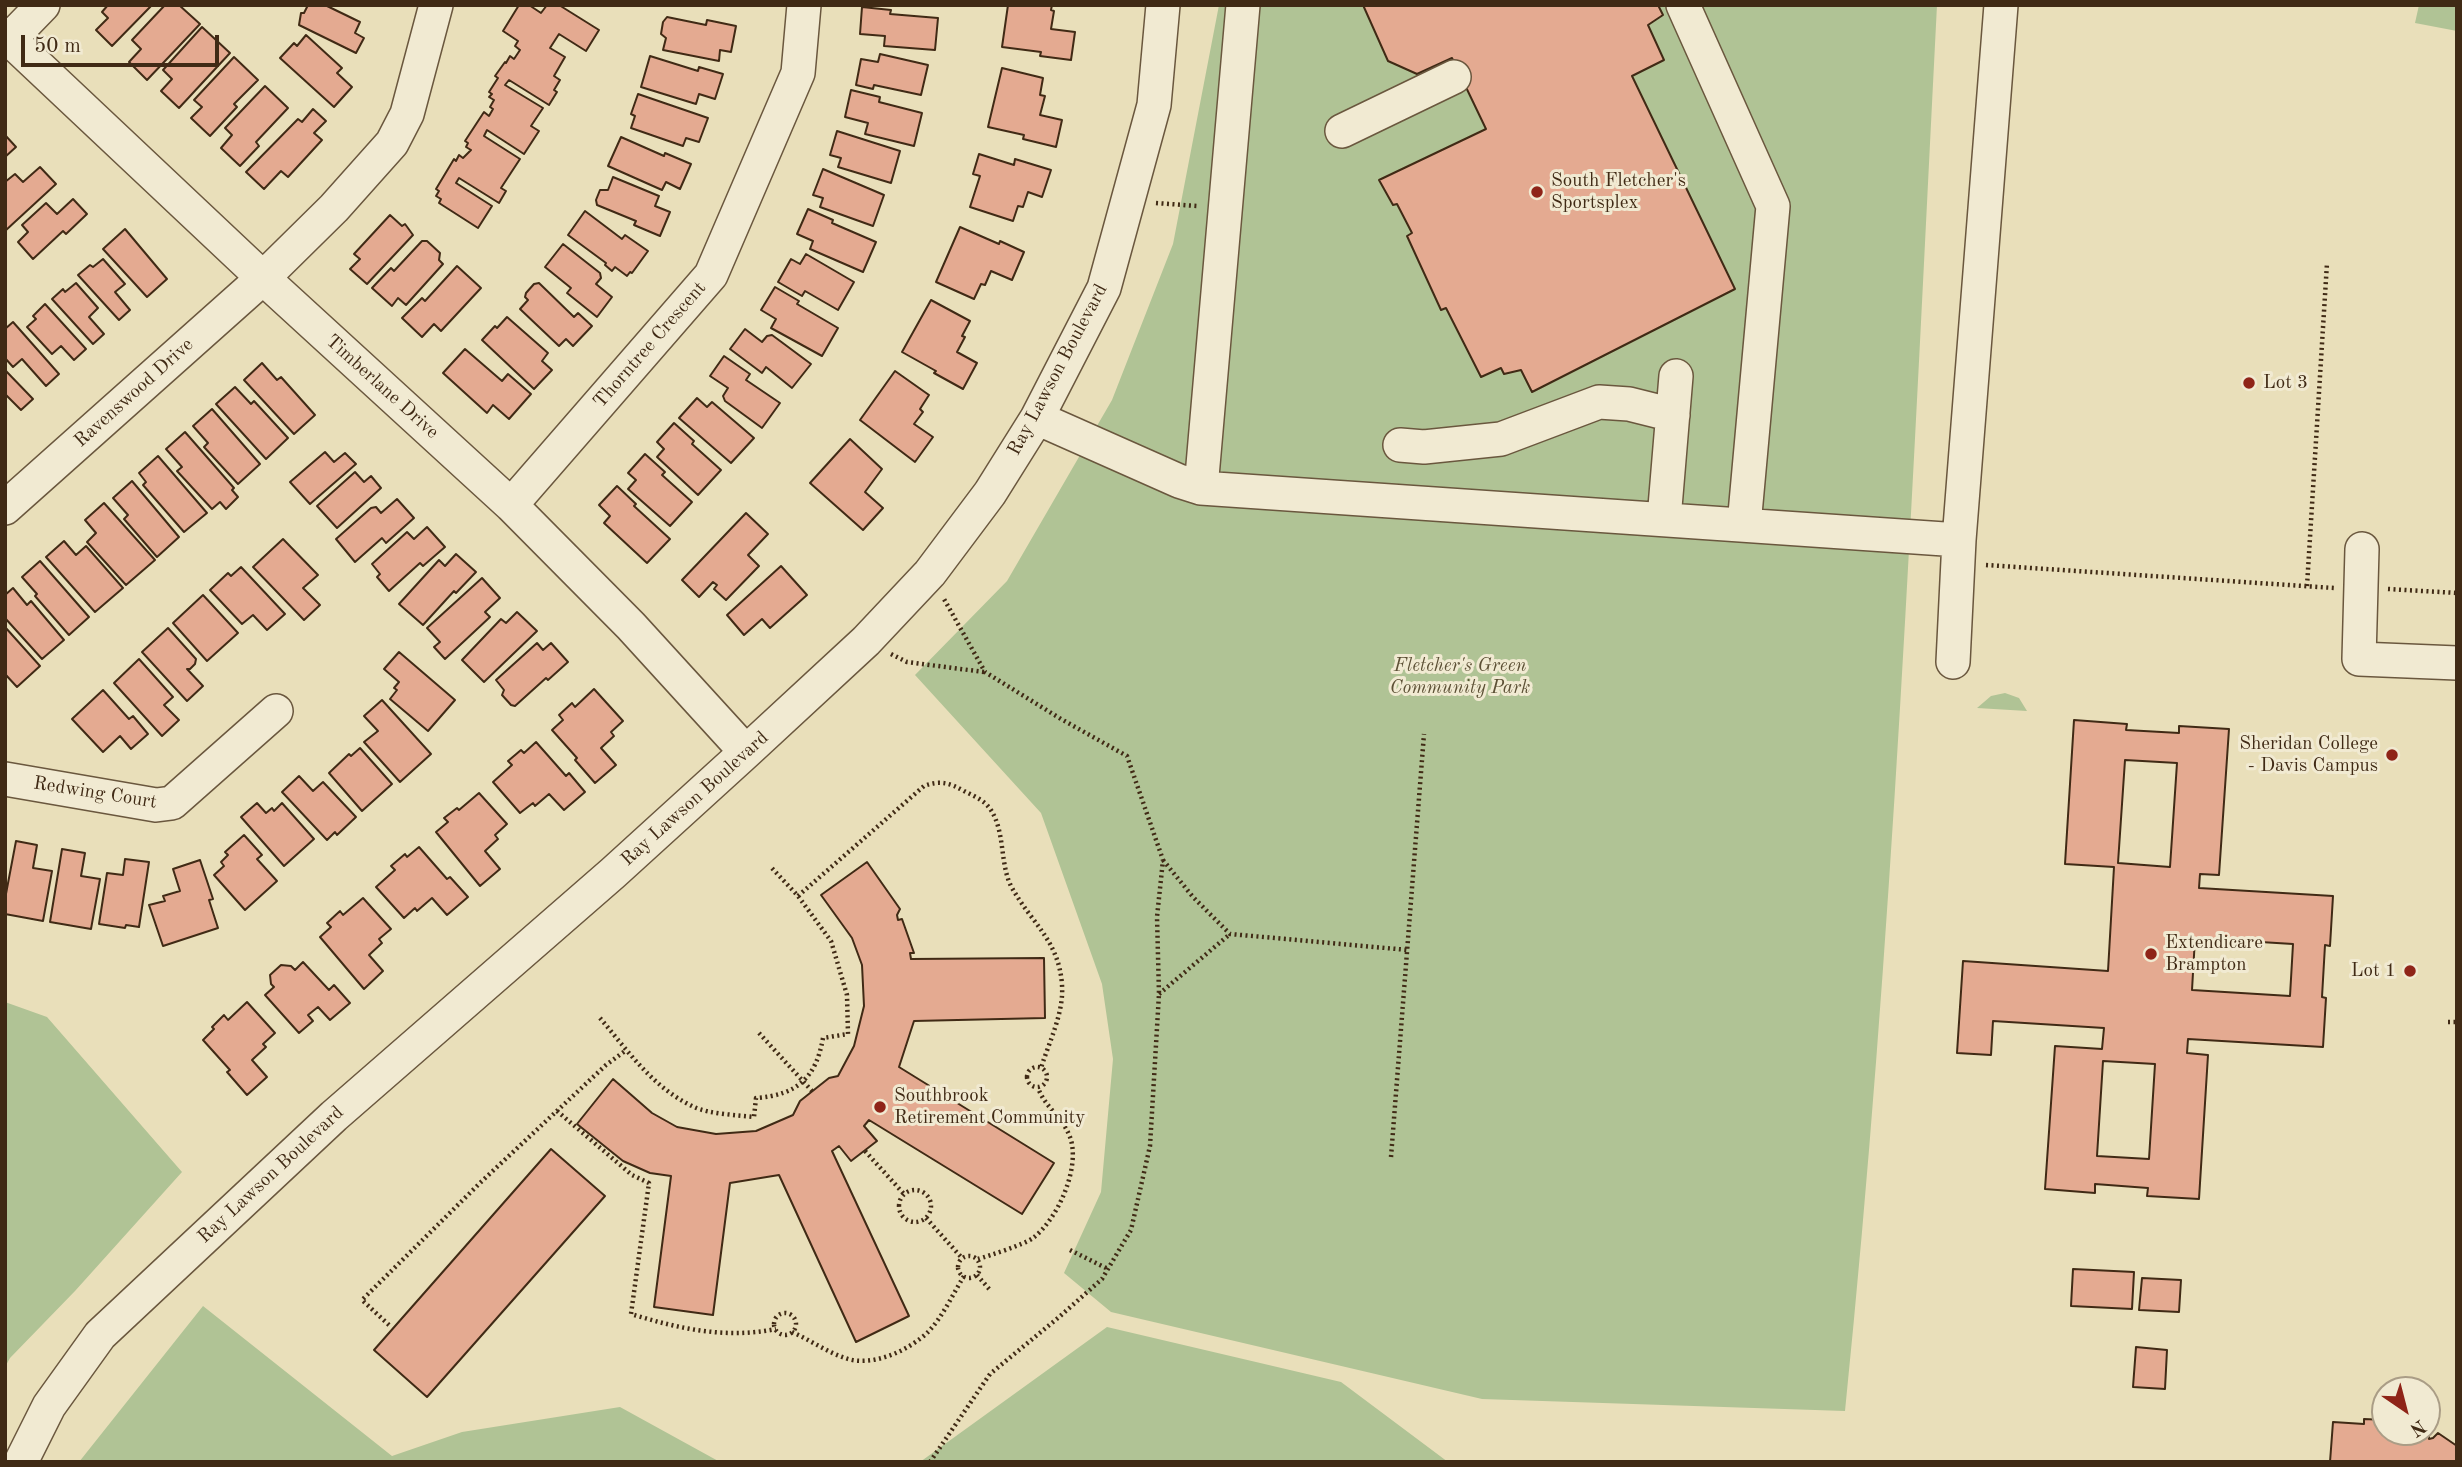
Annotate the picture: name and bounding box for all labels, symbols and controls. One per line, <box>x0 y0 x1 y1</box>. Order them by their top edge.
scale bar <box>24 21 222 65</box>
text: 50 m <box>34 36 81 57</box>
place label: South Fletcher's Sportsplex <box>1551 170 1686 214</box>
marker: South Fletcher's Sportsplex <box>1529 184 1545 200</box>
street label: Thorntree Crescent <box>589 277 711 413</box>
street label: Ray Lawson Boulevard <box>1003 280 1113 460</box>
street label: Timberlane Drive <box>321 330 443 444</box>
street label: Ravenswood Drive <box>70 334 198 452</box>
place label: Lot 3 <box>2263 372 2308 394</box>
marker: Lot 3 <box>2241 375 2257 391</box>
park label: Fletcher's Green Community Park <box>1390 655 1530 699</box>
street label: Ray Lawson Boulevard <box>616 727 774 871</box>
place label: Sheridan College - Davis Campus <box>2239 733 2378 777</box>
marker: Sheridan College - Davis Campus <box>2384 747 2400 763</box>
street label: Redwing Court <box>32 772 158 814</box>
place label: Extendicare Brampton <box>2165 932 2263 976</box>
marker: Extendicare Brampton <box>2143 946 2159 962</box>
place label: Lot 1 <box>2351 960 2396 982</box>
marker: Lot 1 <box>2402 963 2418 979</box>
place label: Southbrook Retirement Community <box>894 1085 1085 1129</box>
marker: Southbrook Retirement Community <box>872 1099 888 1115</box>
street label: Ray Lawson Boulevard <box>193 1102 349 1248</box>
north arrow <box>2371 1376 2441 1446</box>
text: N <box>2406 1415 2429 1439</box>

